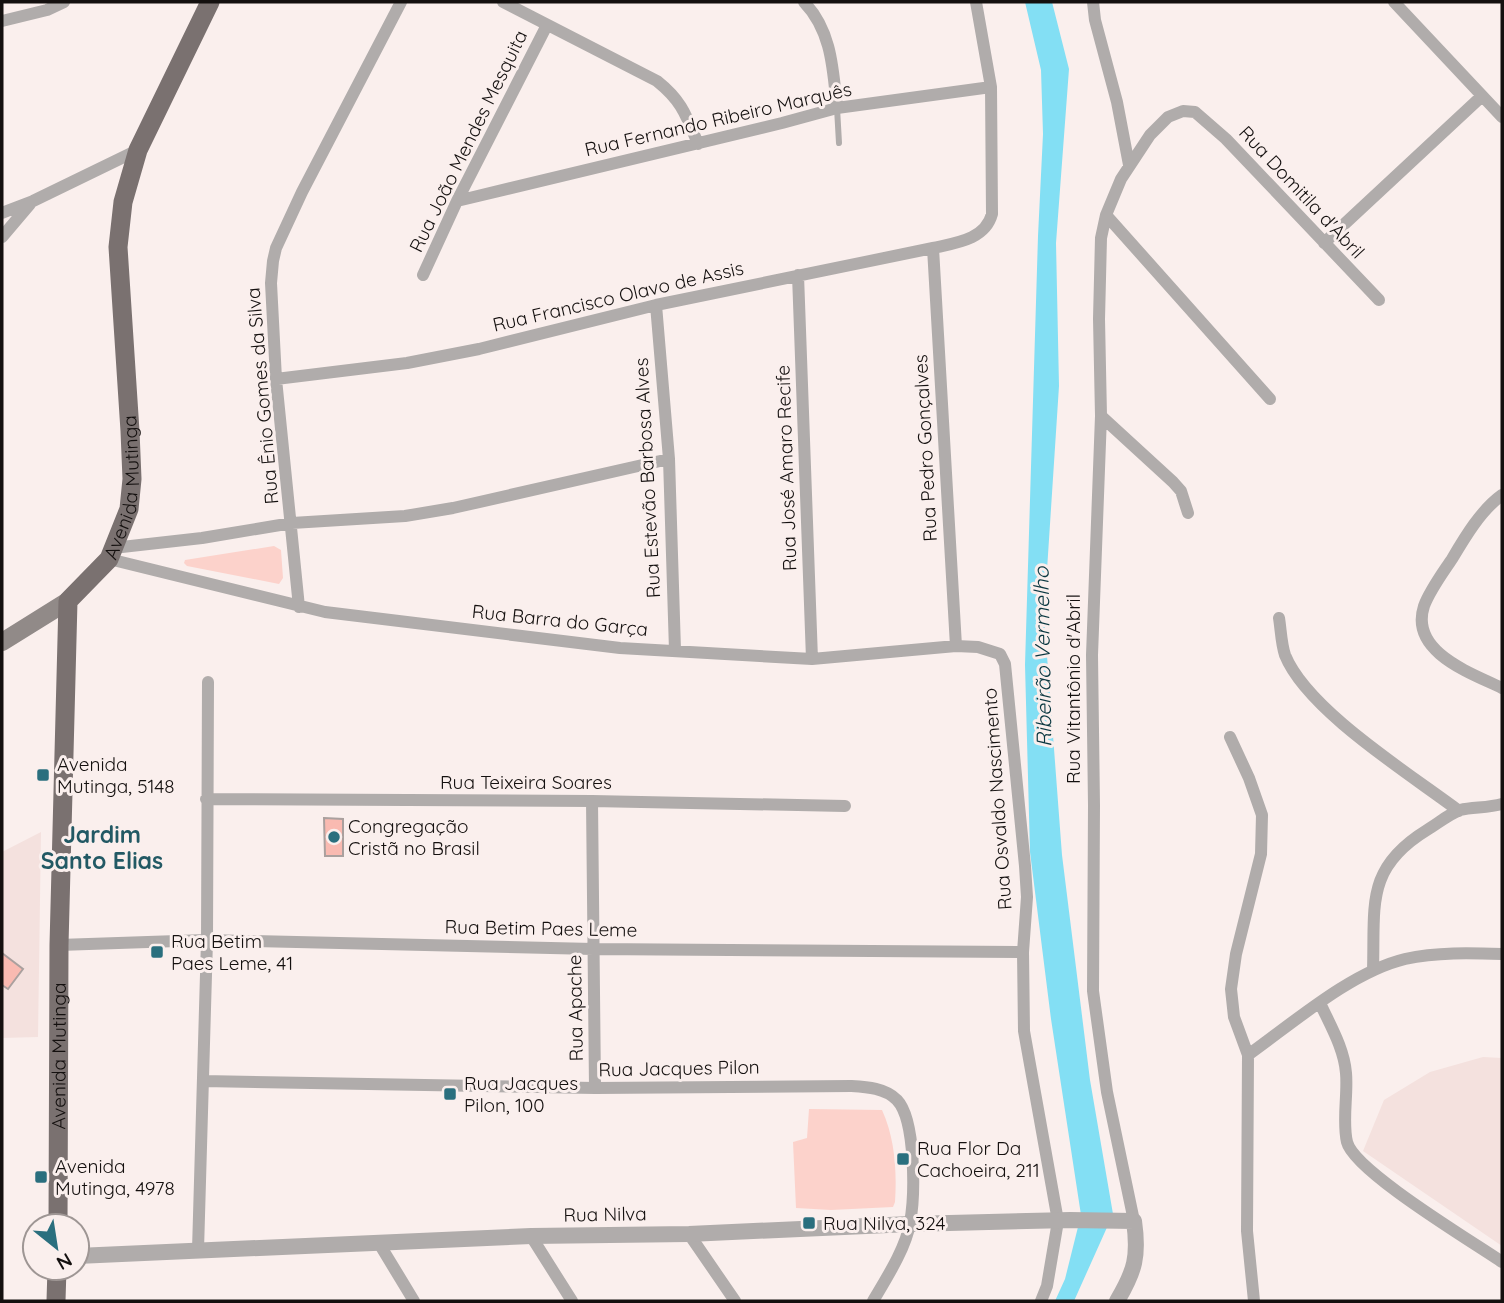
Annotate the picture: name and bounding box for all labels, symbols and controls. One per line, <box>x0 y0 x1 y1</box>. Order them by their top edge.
street label: Rua João Mendes Mesquita <box>404 26 532 256</box>
street label: Rua Fernando Ribeiro Marquês <box>582 77 854 161</box>
street label: Rua Domitila d'Abril <box>1234 121 1370 263</box>
street label: Rua Francisco Olavo de Assis <box>490 255 746 337</box>
street label: Rua Ênio Gomes da Silva <box>241 286 283 506</box>
street label: Rua Pedro Gonçalves <box>908 354 942 542</box>
street label: Rua Estevão Barbosa Alves <box>629 357 665 599</box>
street label: Rua José Amaro Recife <box>770 365 802 571</box>
street label: Avenida Mutinga <box>98 415 144 563</box>
water label: Ribeirão Vermelho <box>1027 565 1057 747</box>
street label: Rua Vitantônio d'Abril <box>1061 594 1085 784</box>
street label: Rua Barra do Garça <box>471 599 649 641</box>
street label: Rua Osvaldo Nascimento <box>977 687 1017 911</box>
place label: Avenida Mutinga, 5148 <box>57 752 175 798</box>
marker: Avenida Mutinga, 5148 <box>35 767 51 783</box>
street label: Rua Teixeira Soares <box>440 770 612 794</box>
place label: Congregação Cristã no Brasil <box>348 814 480 860</box>
district label: Jardim Santo Elias <box>41 820 163 875</box>
marker: Congregação Cristã no Brasil <box>326 829 342 845</box>
street label: Rua Betim Paes Leme <box>444 914 638 942</box>
place label: Rua Betim Paes Leme, 41 <box>171 929 293 975</box>
marker: Rua Betim Paes Leme, 41 <box>149 944 165 960</box>
street label: Rua Apache <box>562 954 588 1062</box>
street label: Avenida Mutinga <box>46 982 71 1130</box>
street label: Rua Jacques Pilon <box>598 1055 760 1081</box>
place label: Rua Jacques Pilon, 100 <box>464 1071 578 1117</box>
marker: Rua Jacques Pilon, 100 <box>442 1086 458 1102</box>
place label: Rua Flor Da Cachoeira, 211 <box>917 1136 1040 1182</box>
marker: Rua Flor Da Cachoeira, 211 <box>895 1151 911 1167</box>
place label: Avenida Mutinga, 4978 <box>55 1154 175 1200</box>
marker: Avenida Mutinga, 4978 <box>33 1169 49 1185</box>
street label: Rua Nilva <box>563 1201 647 1227</box>
place label: Rua Nilva, 324 <box>823 1211 945 1235</box>
north arrow <box>21 1212 91 1282</box>
marker: Rua Nilva, 324 <box>801 1215 817 1231</box>
text: N <box>52 1248 77 1276</box>

